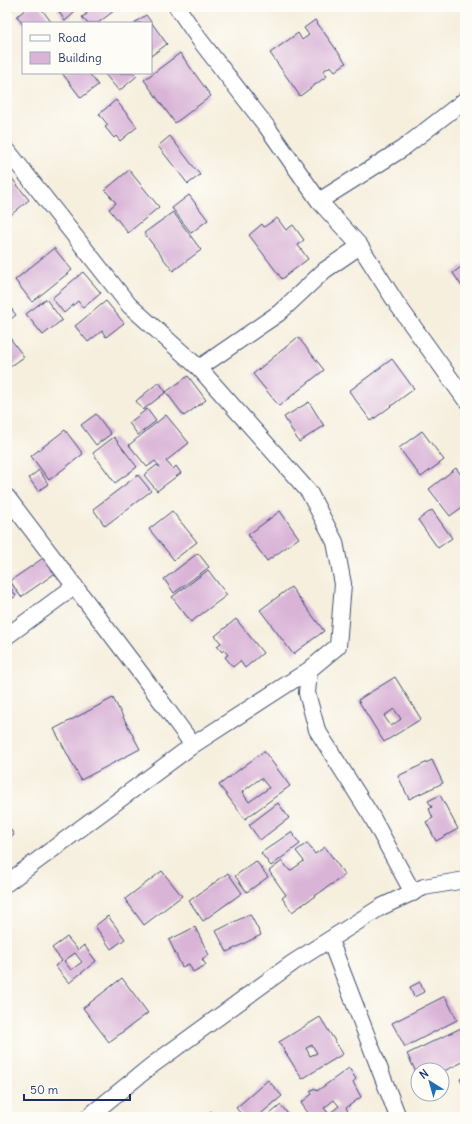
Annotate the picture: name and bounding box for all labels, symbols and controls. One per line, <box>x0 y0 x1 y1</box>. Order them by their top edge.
legend <box>22 22 152 74</box>
text: Road <box>58 30 86 45</box>
text: Building <box>58 50 102 65</box>
north arrow <box>410 1062 450 1102</box>
text: N <box>417 1066 431 1082</box>
scale bar <box>24 1076 130 1102</box>
text: 50 m <box>30 1082 59 1097</box>

